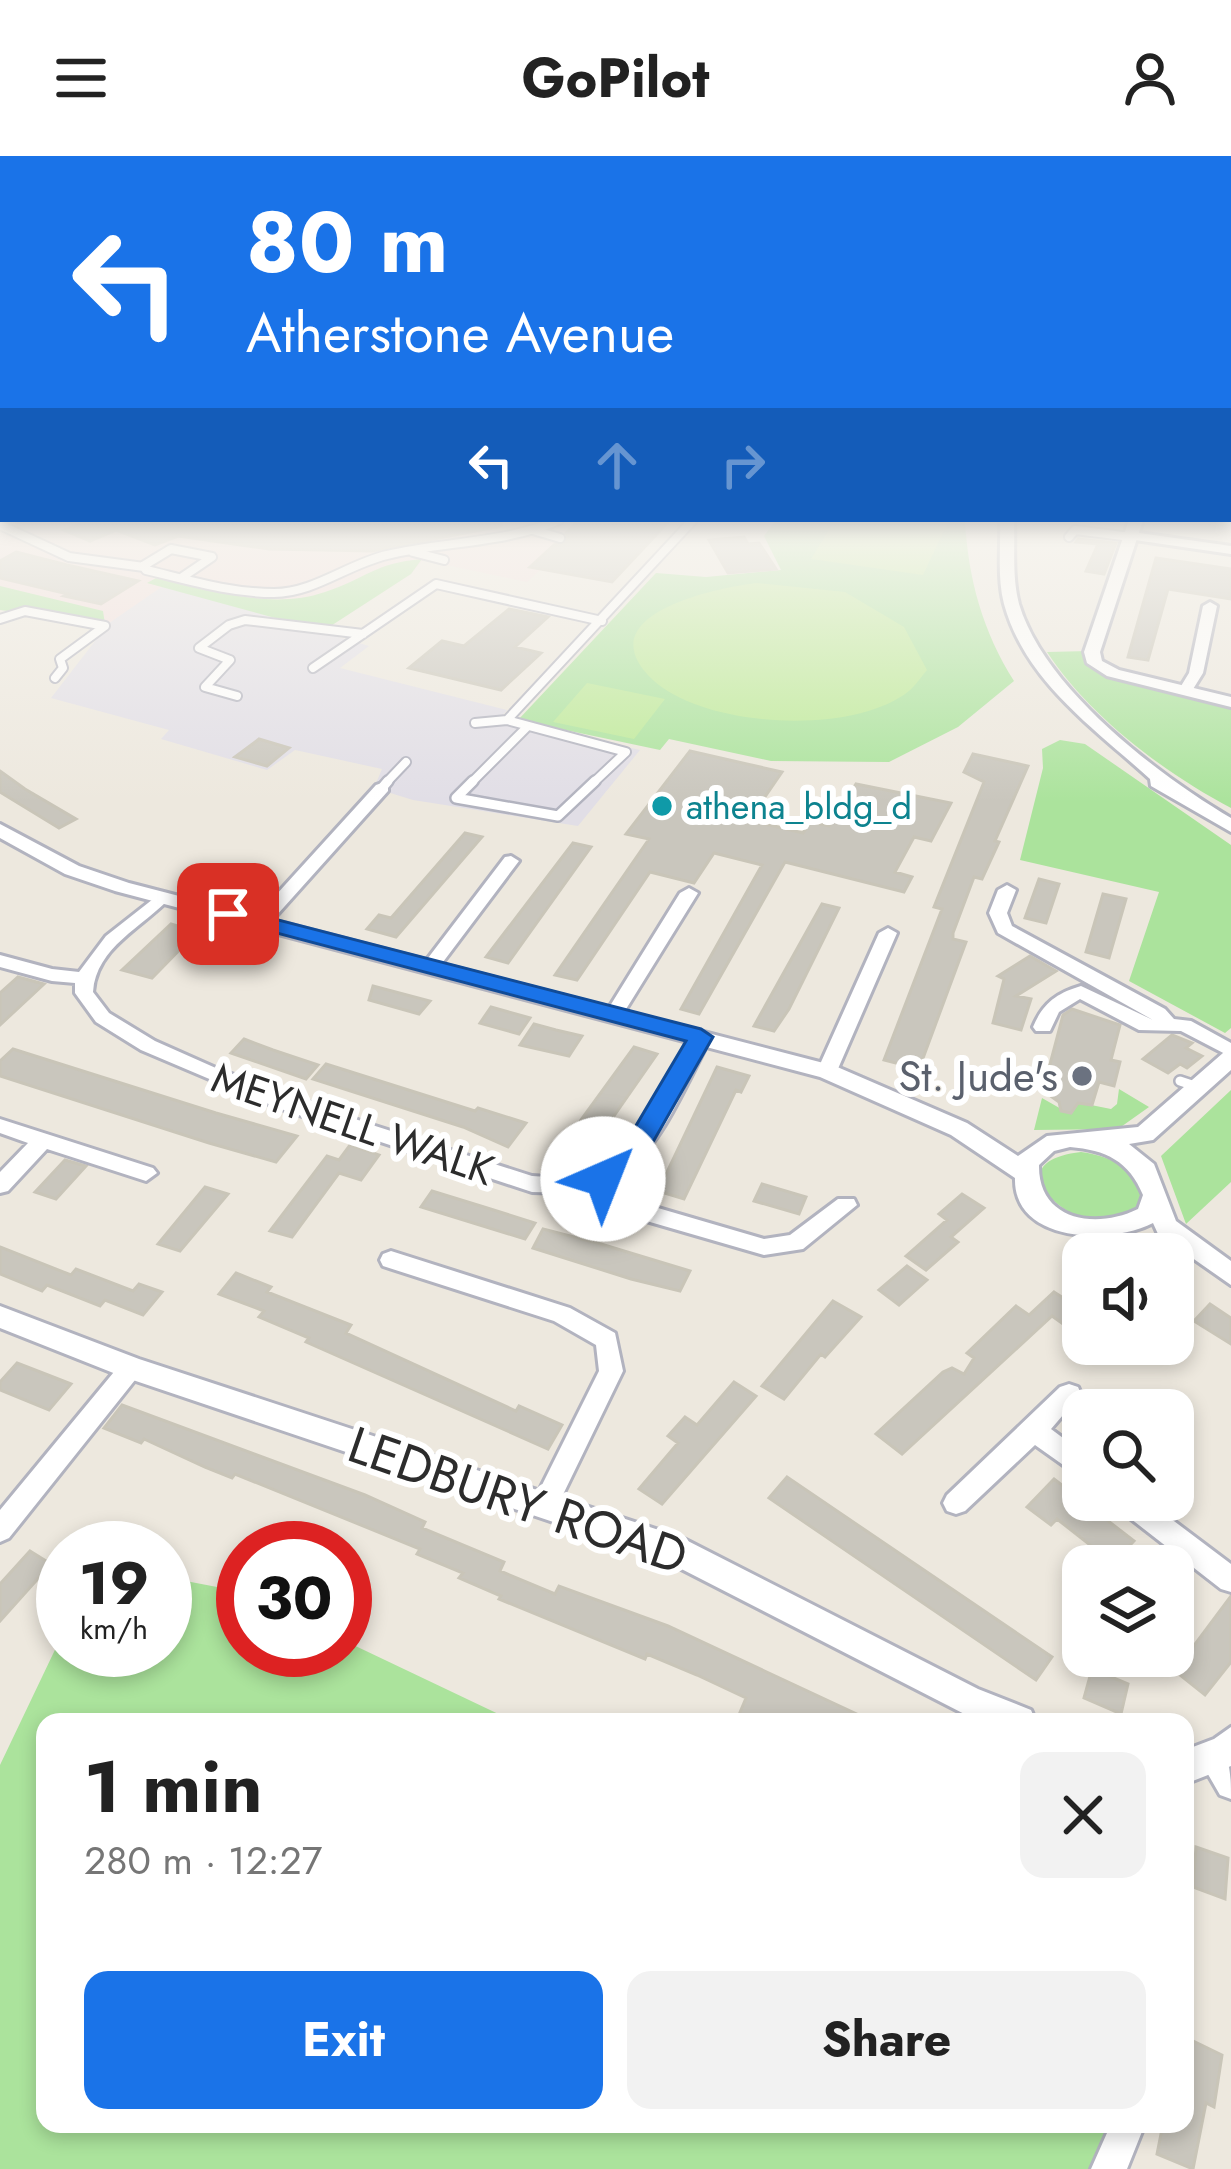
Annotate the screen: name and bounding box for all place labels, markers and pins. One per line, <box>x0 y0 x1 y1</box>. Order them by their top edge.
place label: athena_bldg_d <box>686 780 912 832</box>
marker: athena_bldg_d <box>649 793 675 819</box>
pin <box>177 863 279 965</box>
place label: St. Jude's <box>899 1046 1058 1107</box>
marker: St. Jude's <box>1069 1063 1095 1089</box>

